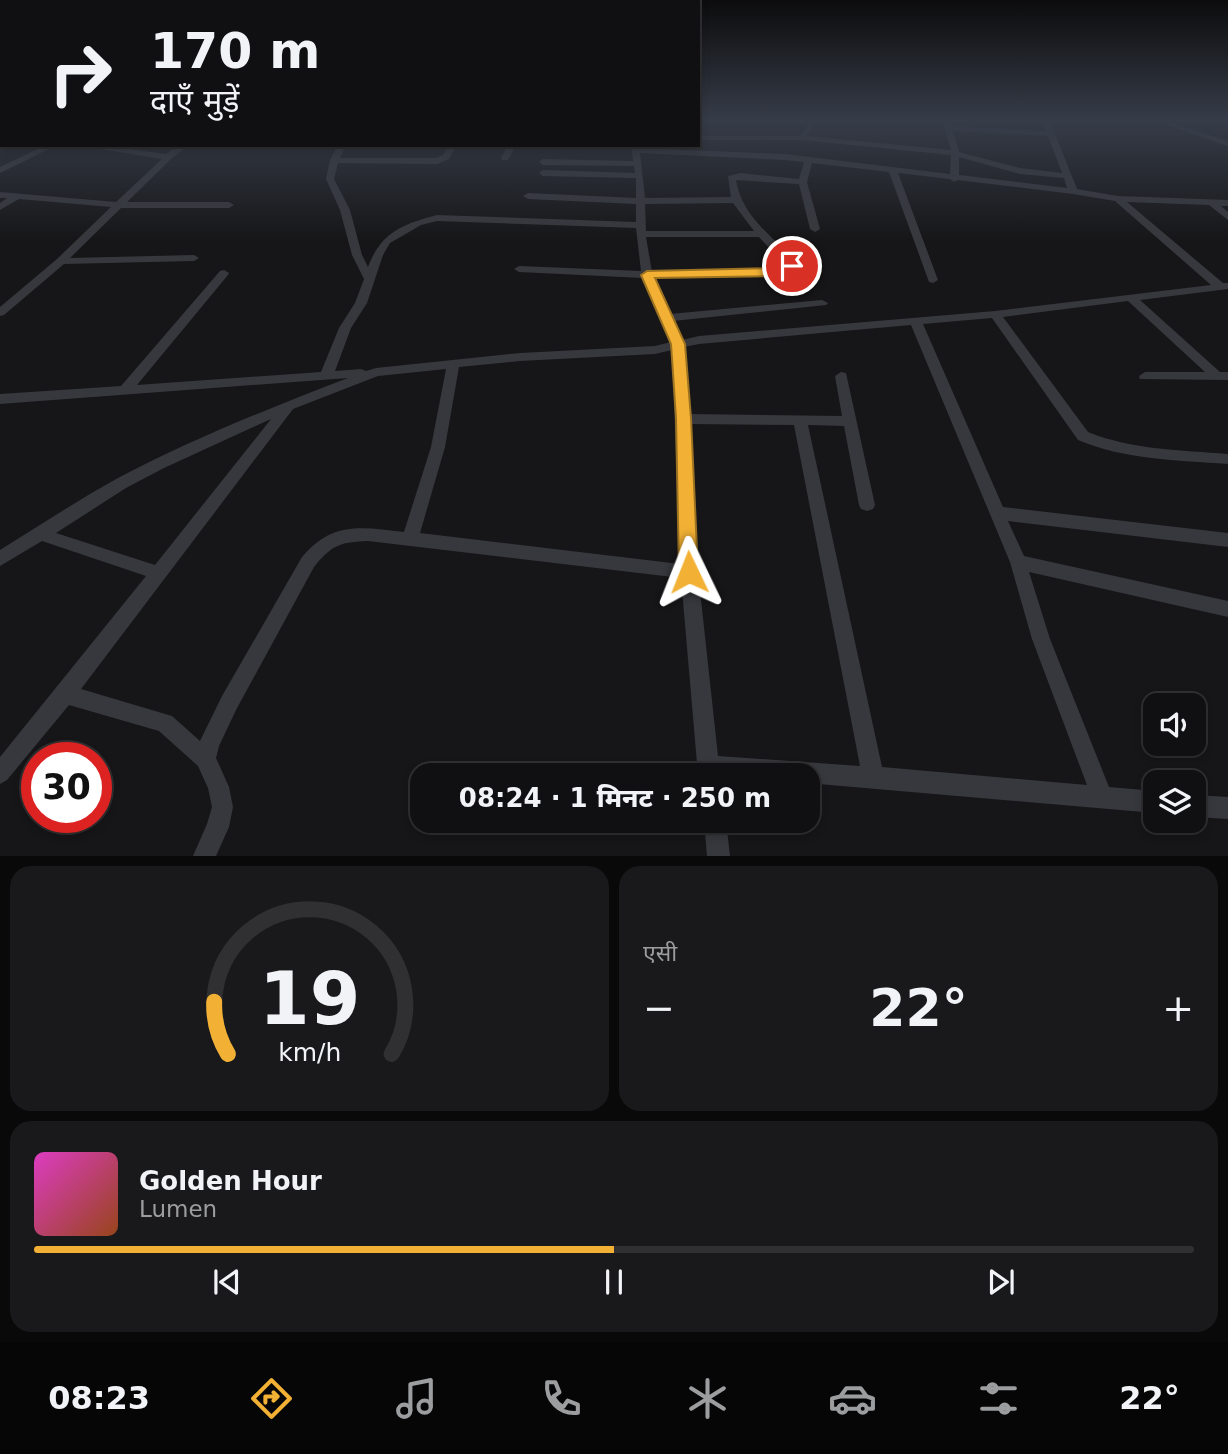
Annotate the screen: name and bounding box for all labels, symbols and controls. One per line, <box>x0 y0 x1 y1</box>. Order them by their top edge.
text: 170 m <box>150 23 320 80</box>
icon: right <box>35 28 126 119</box>
text: दाएँ मुड़ें <box>150 82 239 120</box>
pin <box>762 236 822 296</box>
icon: arrive <box>773 247 811 285</box>
position arrow <box>652 535 726 609</box>
map controls <box>1143 693 1206 833</box>
button: sound <box>1143 693 1206 756</box>
speed limit sign: 30 <box>21 742 112 833</box>
button: layers <box>1143 770 1206 833</box>
text: 08:24 · 1 मिनट · 250 m <box>459 783 771 813</box>
text: एसी <box>643 940 677 966</box>
text: 19 <box>259 957 360 1042</box>
text: 22° <box>869 978 968 1038</box>
text: − <box>643 986 675 1030</box>
text: + <box>1162 986 1194 1030</box>
text: km/h <box>278 1038 341 1067</box>
text: Golden Hour <box>139 1166 322 1196</box>
text: Lumen <box>139 1196 217 1222</box>
icon: previous <box>208 1263 246 1301</box>
icon: pause <box>595 1263 633 1301</box>
icon: next <box>982 1263 1020 1301</box>
icon: directions <box>247 1374 296 1423</box>
icon: music <box>392 1374 441 1423</box>
icon: phone <box>537 1374 586 1423</box>
icon: climate <box>683 1374 732 1423</box>
icon: car <box>828 1374 877 1423</box>
icon: filters <box>974 1374 1023 1423</box>
text: 08:23 <box>48 1379 150 1417</box>
text: 22° <box>1119 1379 1180 1417</box>

